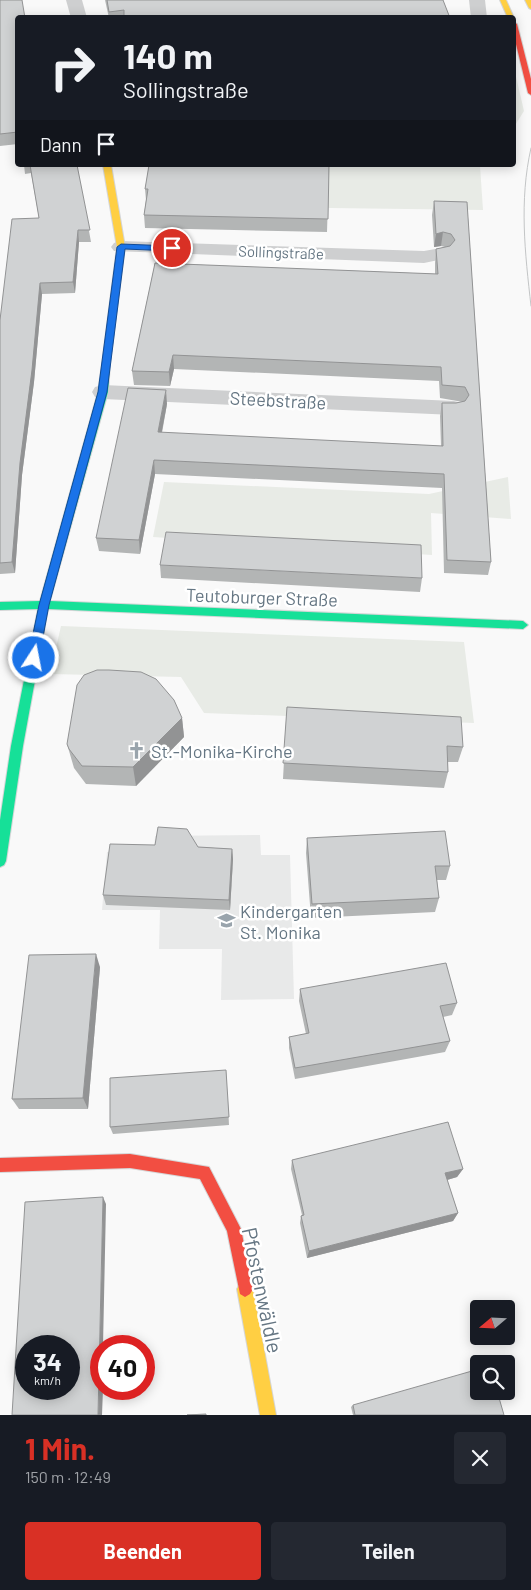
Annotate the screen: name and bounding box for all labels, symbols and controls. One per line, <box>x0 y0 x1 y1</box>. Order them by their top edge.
text: 140 m <box>123 34 213 76</box>
icon: right <box>40 35 105 100</box>
text: Sollingstraße <box>123 76 249 102</box>
icon: arrive <box>92 130 120 158</box>
text: Dann <box>40 133 82 156</box>
pin <box>151 227 193 269</box>
icon: arrive <box>158 234 186 262</box>
street label: Sollingstraße <box>238 242 324 262</box>
street label: Steebstraße <box>229 386 327 414</box>
street label: Teutoburger Straße <box>186 583 338 611</box>
position arrow <box>7 631 59 683</box>
place label: St.-Monika-Kirche <box>151 740 292 762</box>
church icon: St.-Monika-Kirche <box>127 741 147 761</box>
place label: Kindergarten St. Monika <box>240 900 342 943</box>
school or university icon: Kindergarten St. Monika <box>216 911 236 931</box>
street label: Pfostenwäldle <box>237 1225 289 1355</box>
north arrow <box>470 1300 515 1345</box>
map controls <box>470 1300 515 1400</box>
speed limit sign: 40 <box>90 1335 155 1400</box>
text: 34 <box>33 1346 62 1376</box>
button: search <box>470 1355 515 1400</box>
text: km/h <box>34 1373 61 1387</box>
text: 1 Min. <box>25 1430 95 1466</box>
button: close <box>454 1432 506 1484</box>
text: 150 m · 12:49 <box>25 1467 111 1486</box>
button: Beenden <box>25 1522 261 1580</box>
button: Teilen <box>271 1522 506 1580</box>

